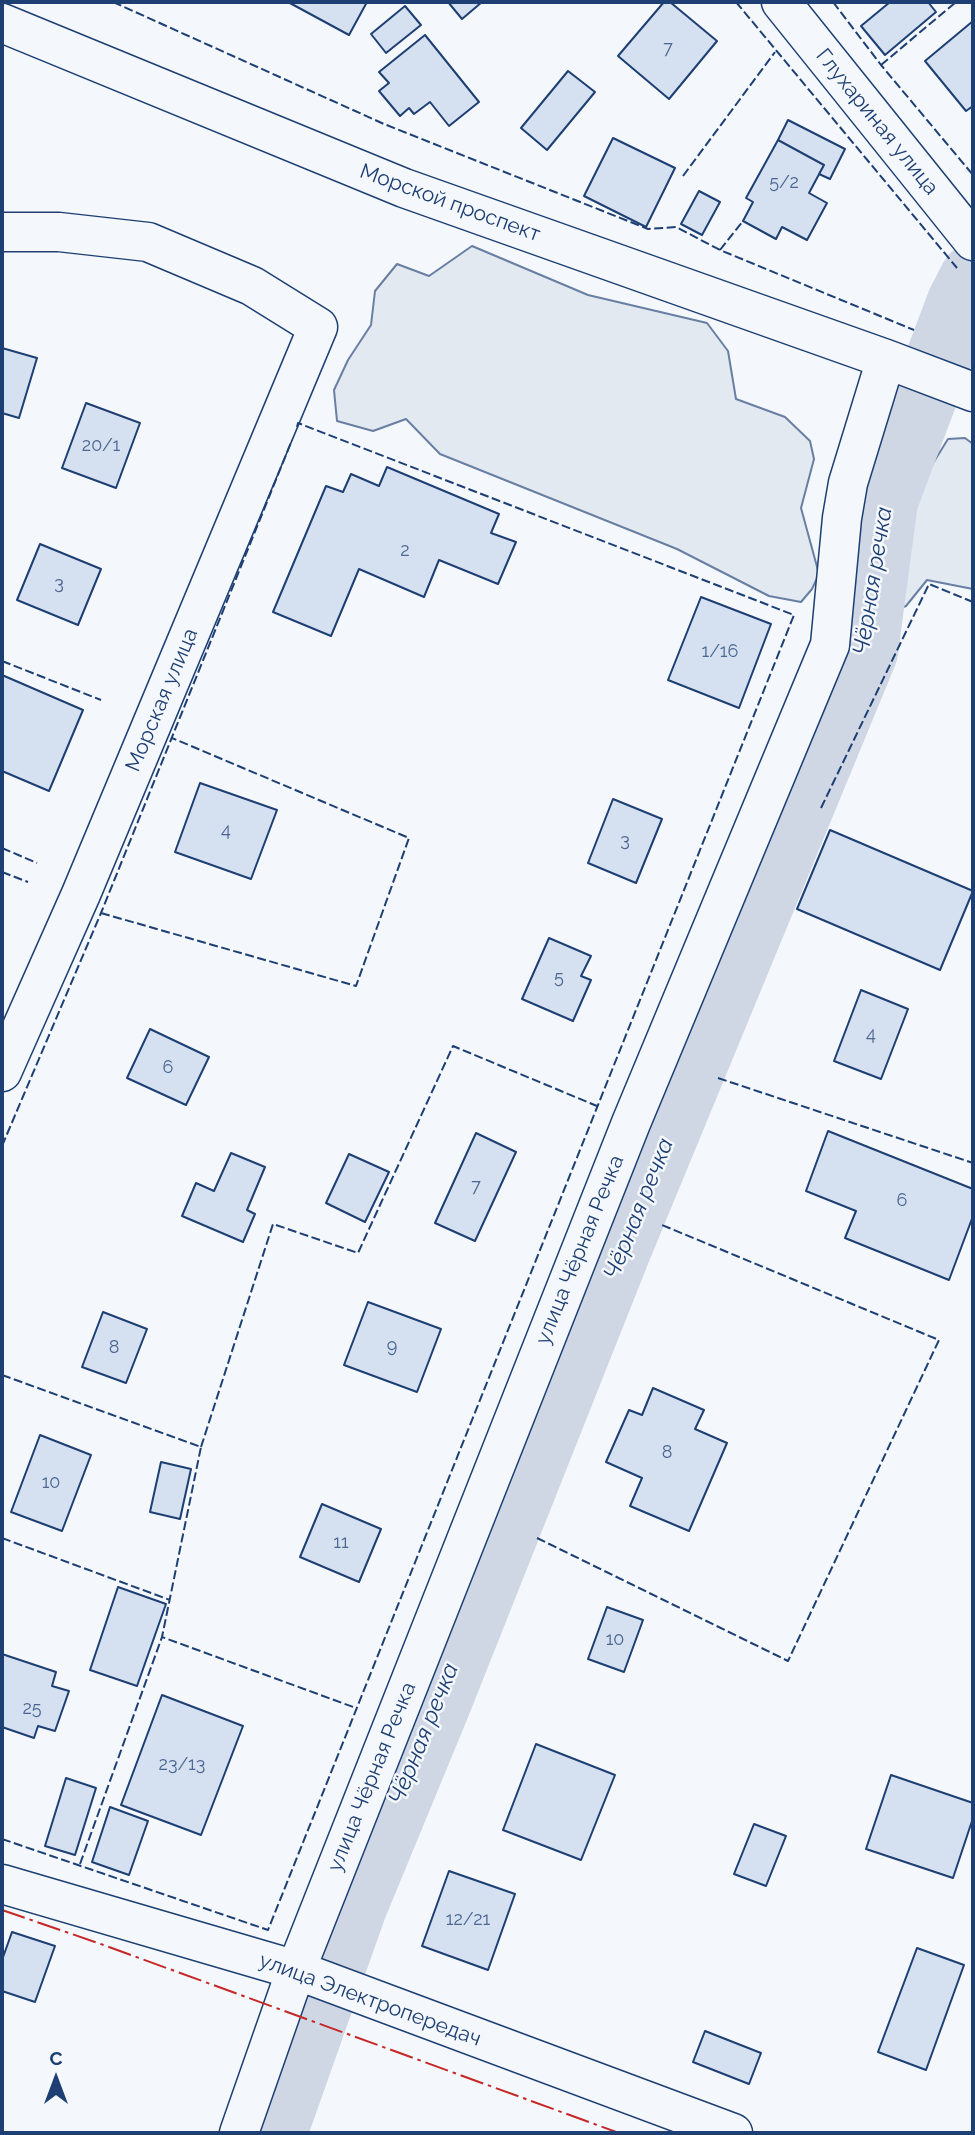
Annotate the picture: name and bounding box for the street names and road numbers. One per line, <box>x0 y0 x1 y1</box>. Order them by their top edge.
street label: Глухариная улица <box>810 44 944 200</box>
street label: Морской проспект <box>356 159 544 247</box>
street label: Морская улица <box>120 625 204 775</box>
street label: улица Чёрная Речка <box>530 1152 630 1348</box>
street label: улица Чёрная Речка <box>322 1679 422 1875</box>
street label: улица Электропередач <box>256 1948 484 2052</box>

